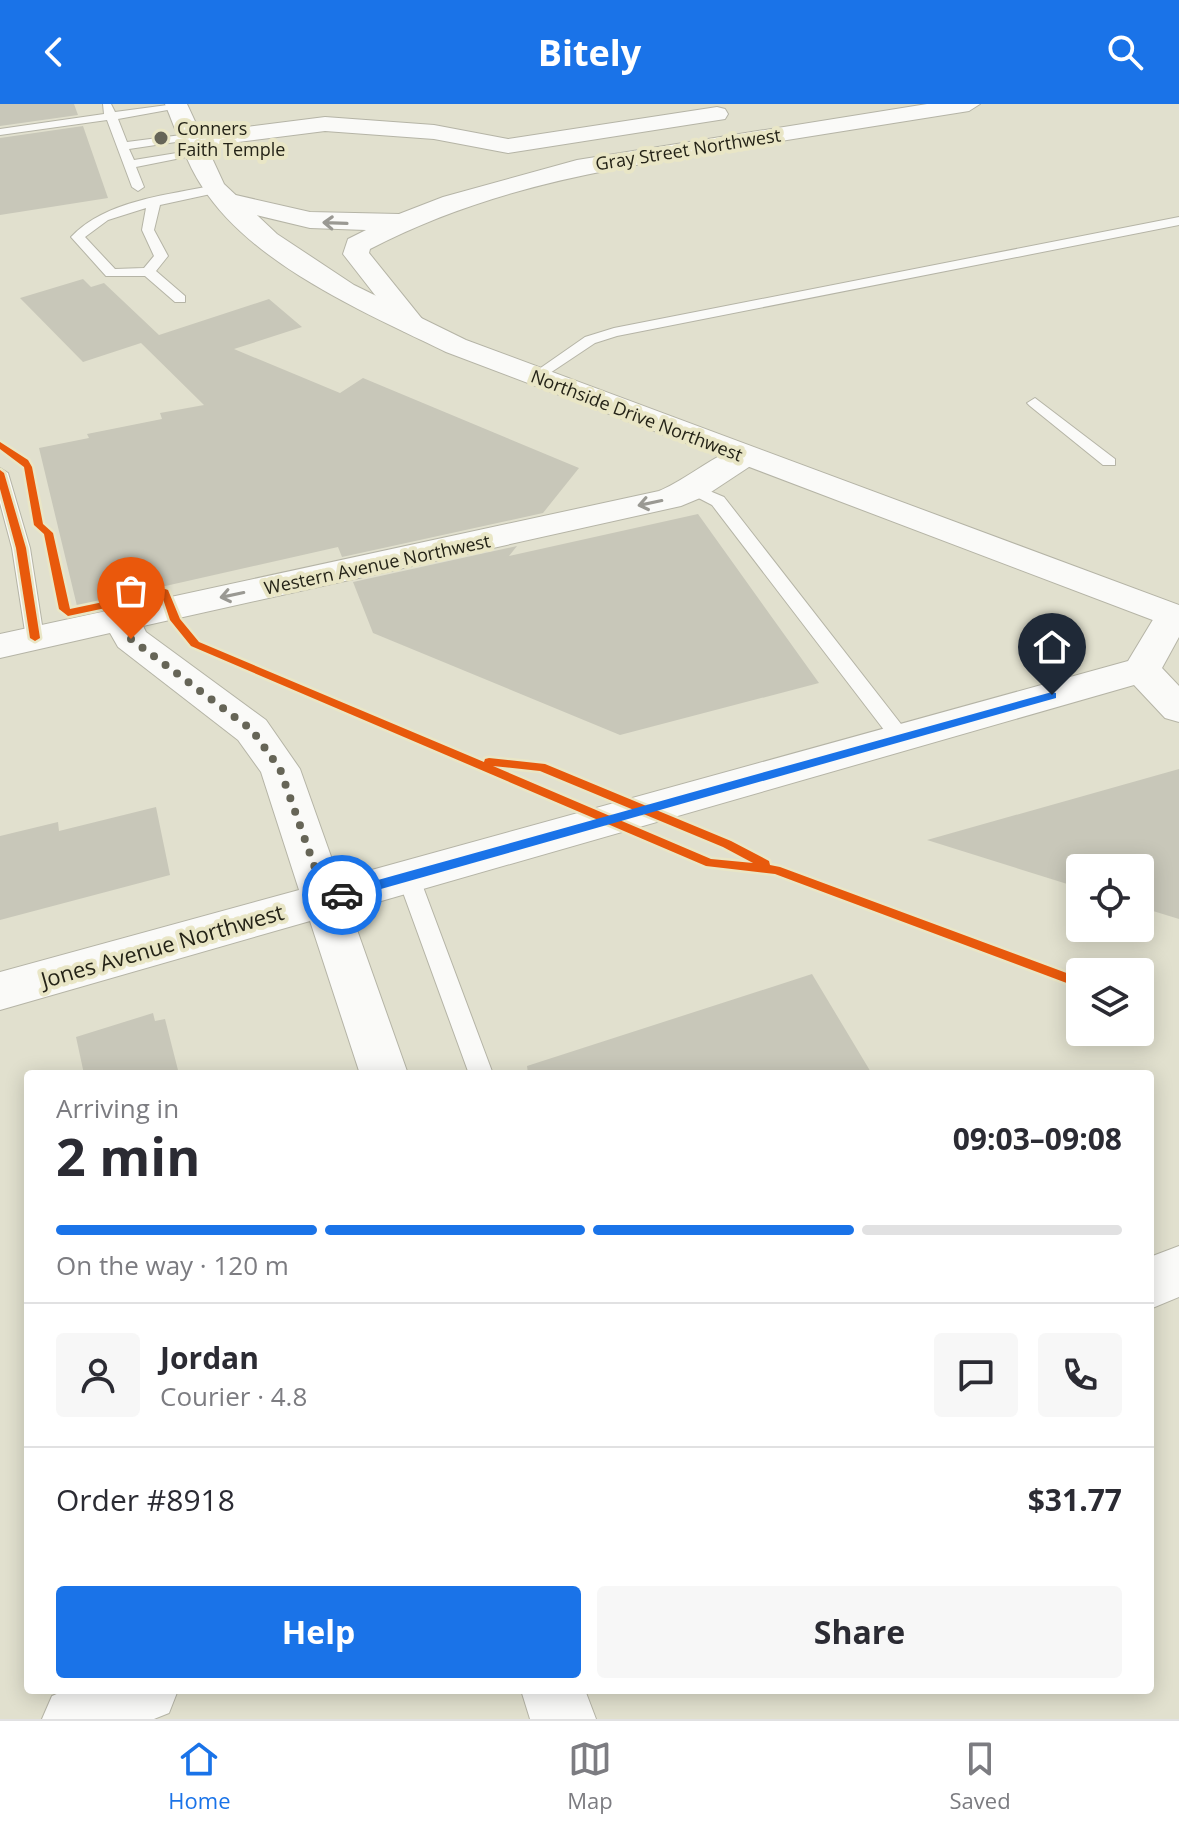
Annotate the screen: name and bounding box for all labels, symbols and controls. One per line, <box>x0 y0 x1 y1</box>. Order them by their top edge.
text: Bitely <box>538 28 641 77</box>
icon: back <box>32 30 76 74</box>
icon: search <box>1103 30 1147 74</box>
place label: Conners Faith Temple <box>177 116 285 161</box>
street label: Gray Street Northwest <box>594 122 782 176</box>
marker: Conners Faith Temple <box>152 129 170 147</box>
one-way arrow <box>322 216 349 231</box>
street label: Northside Drive Northwest <box>528 363 746 467</box>
one-way arrow <box>637 496 663 511</box>
street label: Western Avenue Northwest <box>262 528 492 600</box>
pin <box>97 557 165 639</box>
icon: bag <box>109 569 153 613</box>
one-way arrow <box>219 589 245 604</box>
pin <box>1018 613 1086 695</box>
icon: home <box>1030 625 1074 669</box>
map controls <box>1066 854 1154 1046</box>
button: locate <box>1066 854 1154 942</box>
courier <box>302 855 382 935</box>
icon: car <box>320 873 364 917</box>
street label: Jones Avenue Northwest <box>35 896 287 995</box>
button: layers <box>1066 958 1154 1046</box>
text: Arriving in <box>56 1090 179 1126</box>
text: 09:03–09:08 <box>953 1118 1122 1159</box>
text: 2 min <box>56 1120 200 1191</box>
text: On the way · 120 m <box>56 1247 289 1283</box>
button: person <box>56 1333 140 1417</box>
button: chat <box>934 1333 1018 1417</box>
button: phone <box>1038 1333 1122 1417</box>
text: Jordan <box>160 1337 259 1378</box>
text: Courier · 4.8 <box>160 1378 307 1414</box>
text: Order #8918 <box>56 1479 235 1520</box>
text: $31.77 <box>1028 1479 1122 1520</box>
button: Help <box>56 1586 581 1678</box>
button: Share <box>597 1586 1122 1678</box>
tab: Home <box>168 1737 231 1815</box>
tab: Map <box>567 1737 613 1815</box>
tab: Saved <box>950 1737 1011 1815</box>

